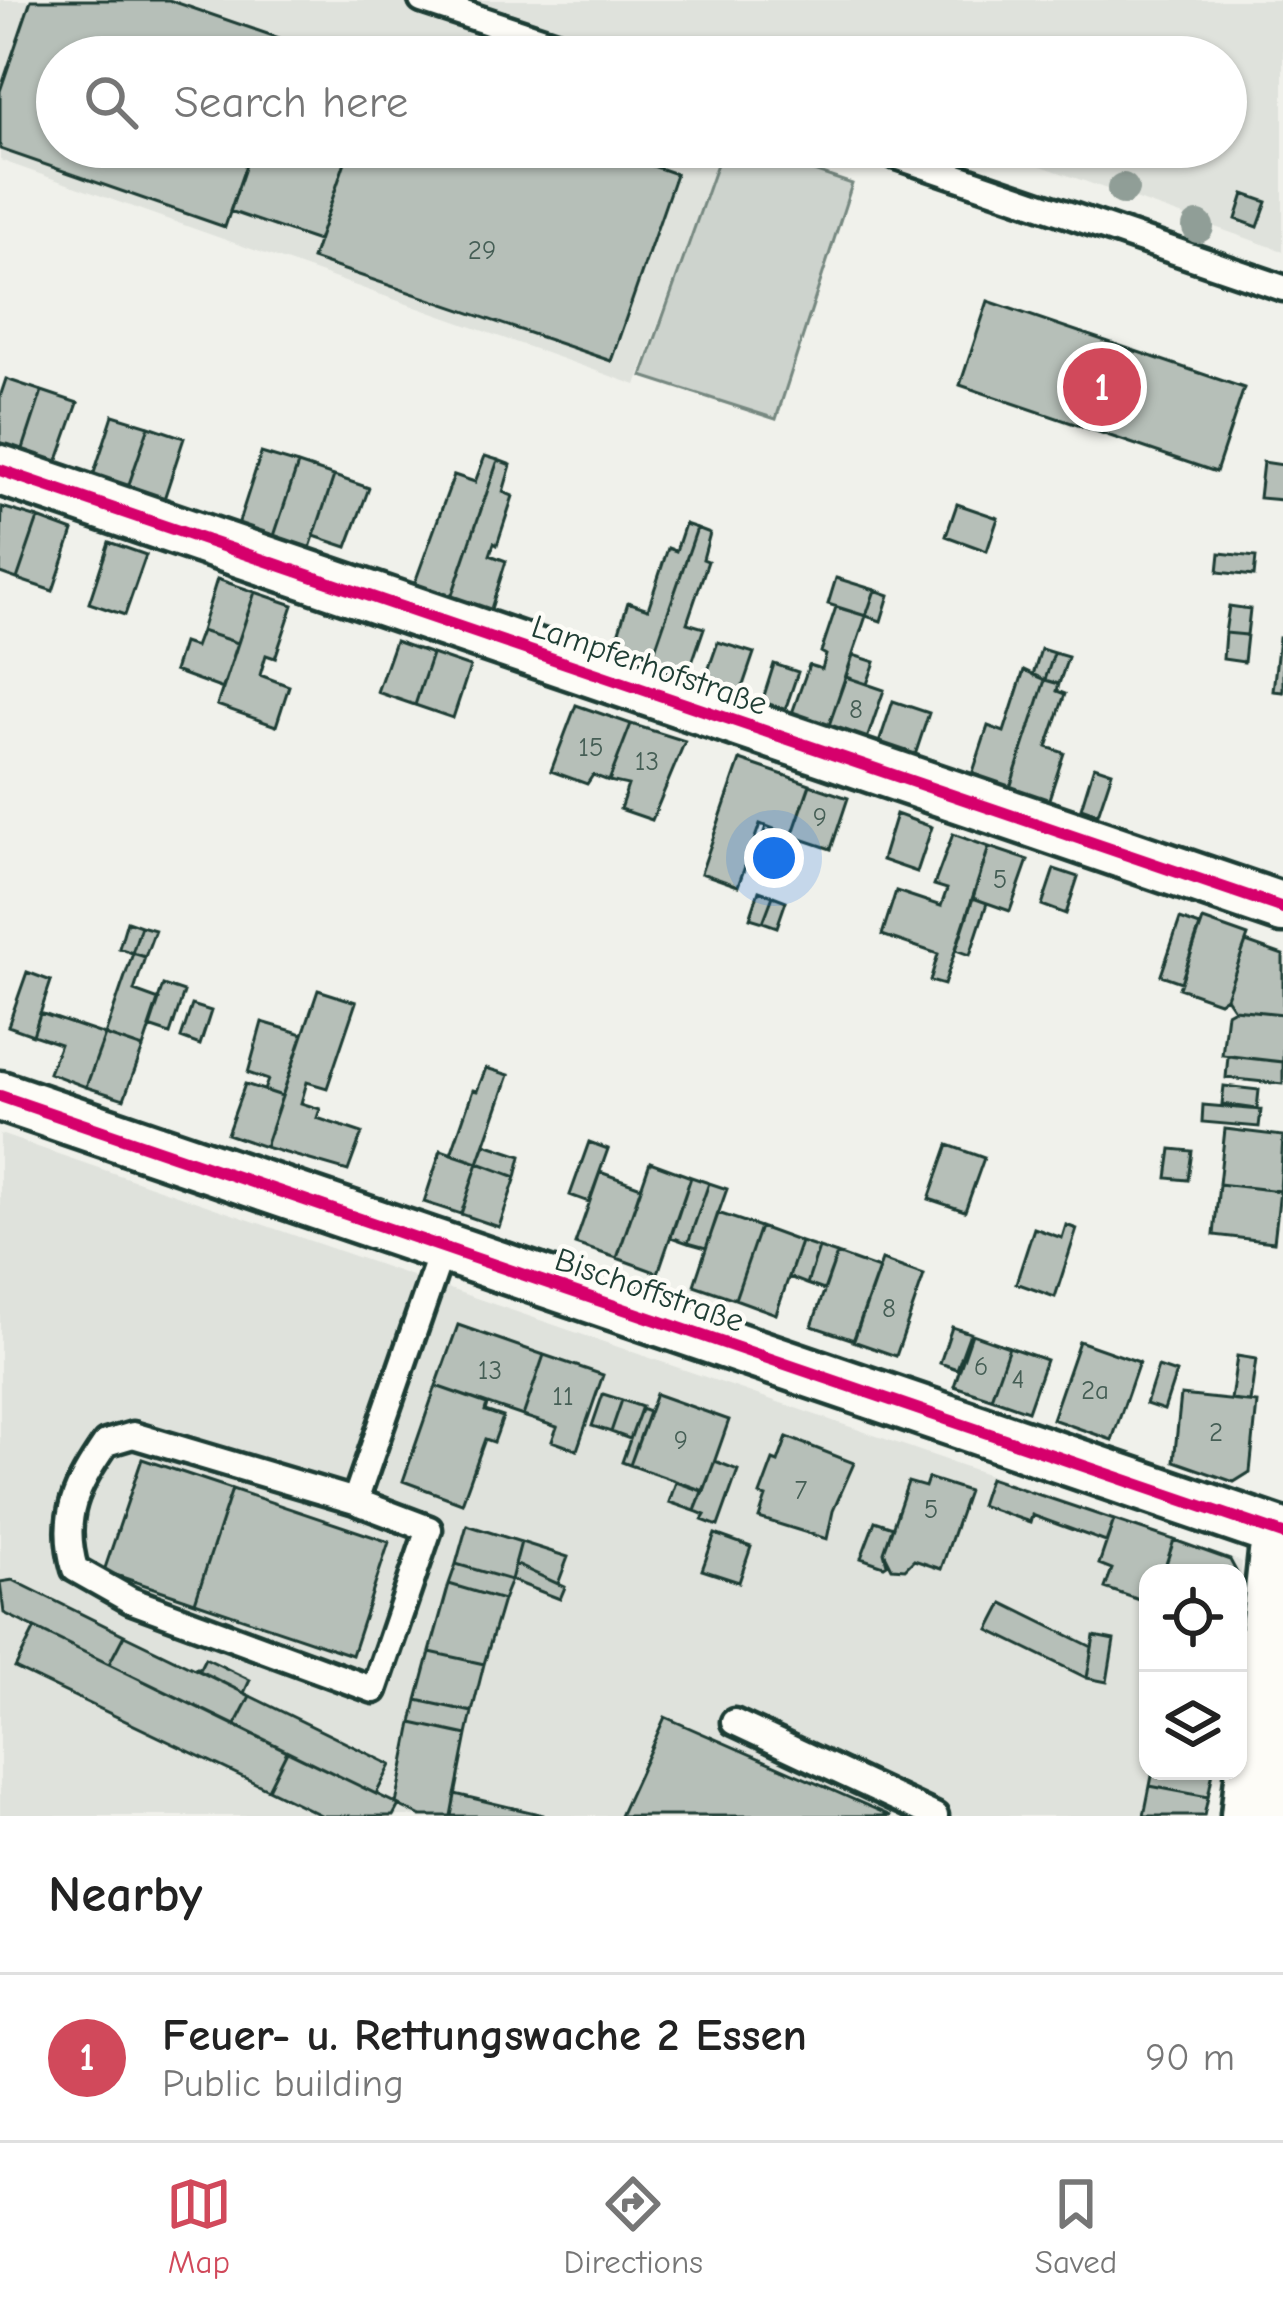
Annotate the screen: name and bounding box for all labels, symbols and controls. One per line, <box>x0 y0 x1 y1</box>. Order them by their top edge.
search box <box>36 36 1247 168</box>
icon: search <box>78 69 144 135</box>
text: Search here <box>174 76 408 128</box>
house number: 29 <box>468 235 496 266</box>
pin: 1 <box>1063 342 1141 432</box>
street label: Lampferhofstraße <box>527 607 772 723</box>
house number: 8 <box>849 694 863 725</box>
house number: 15 <box>578 732 604 763</box>
house number: 13 <box>635 746 659 777</box>
house number: 9 <box>813 802 827 833</box>
your location <box>744 828 804 888</box>
house number: 5 <box>993 864 1007 895</box>
street label: Bischoffstraße <box>550 1240 749 1340</box>
house number: 8 <box>882 1293 896 1324</box>
house number: 6 <box>974 1351 988 1382</box>
house number: 13 <box>478 1355 502 1386</box>
house number: 4 <box>1011 1364 1025 1395</box>
house number: 2a <box>1081 1375 1109 1406</box>
house number: 11 <box>552 1381 574 1412</box>
house number: 2 <box>1209 1417 1223 1448</box>
house number: 9 <box>674 1425 688 1456</box>
house number: 7 <box>795 1475 808 1506</box>
house number: 5 <box>924 1494 938 1525</box>
map controls <box>1139 1564 1247 1780</box>
button: locate <box>1139 1564 1247 1672</box>
button: layers <box>1139 1672 1247 1780</box>
text: Nearby <box>48 1865 202 1924</box>
text: Feuer- u. Rettungswache 2 Essen <box>162 2009 807 2061</box>
text: 1 <box>79 2035 95 2080</box>
text: 90 m <box>1145 2035 1235 2080</box>
text: Public building <box>162 2061 404 2106</box>
tab: Map <box>166 2171 232 2281</box>
tab: Directions <box>564 2171 703 2281</box>
tab: Saved <box>1035 2171 1117 2281</box>

